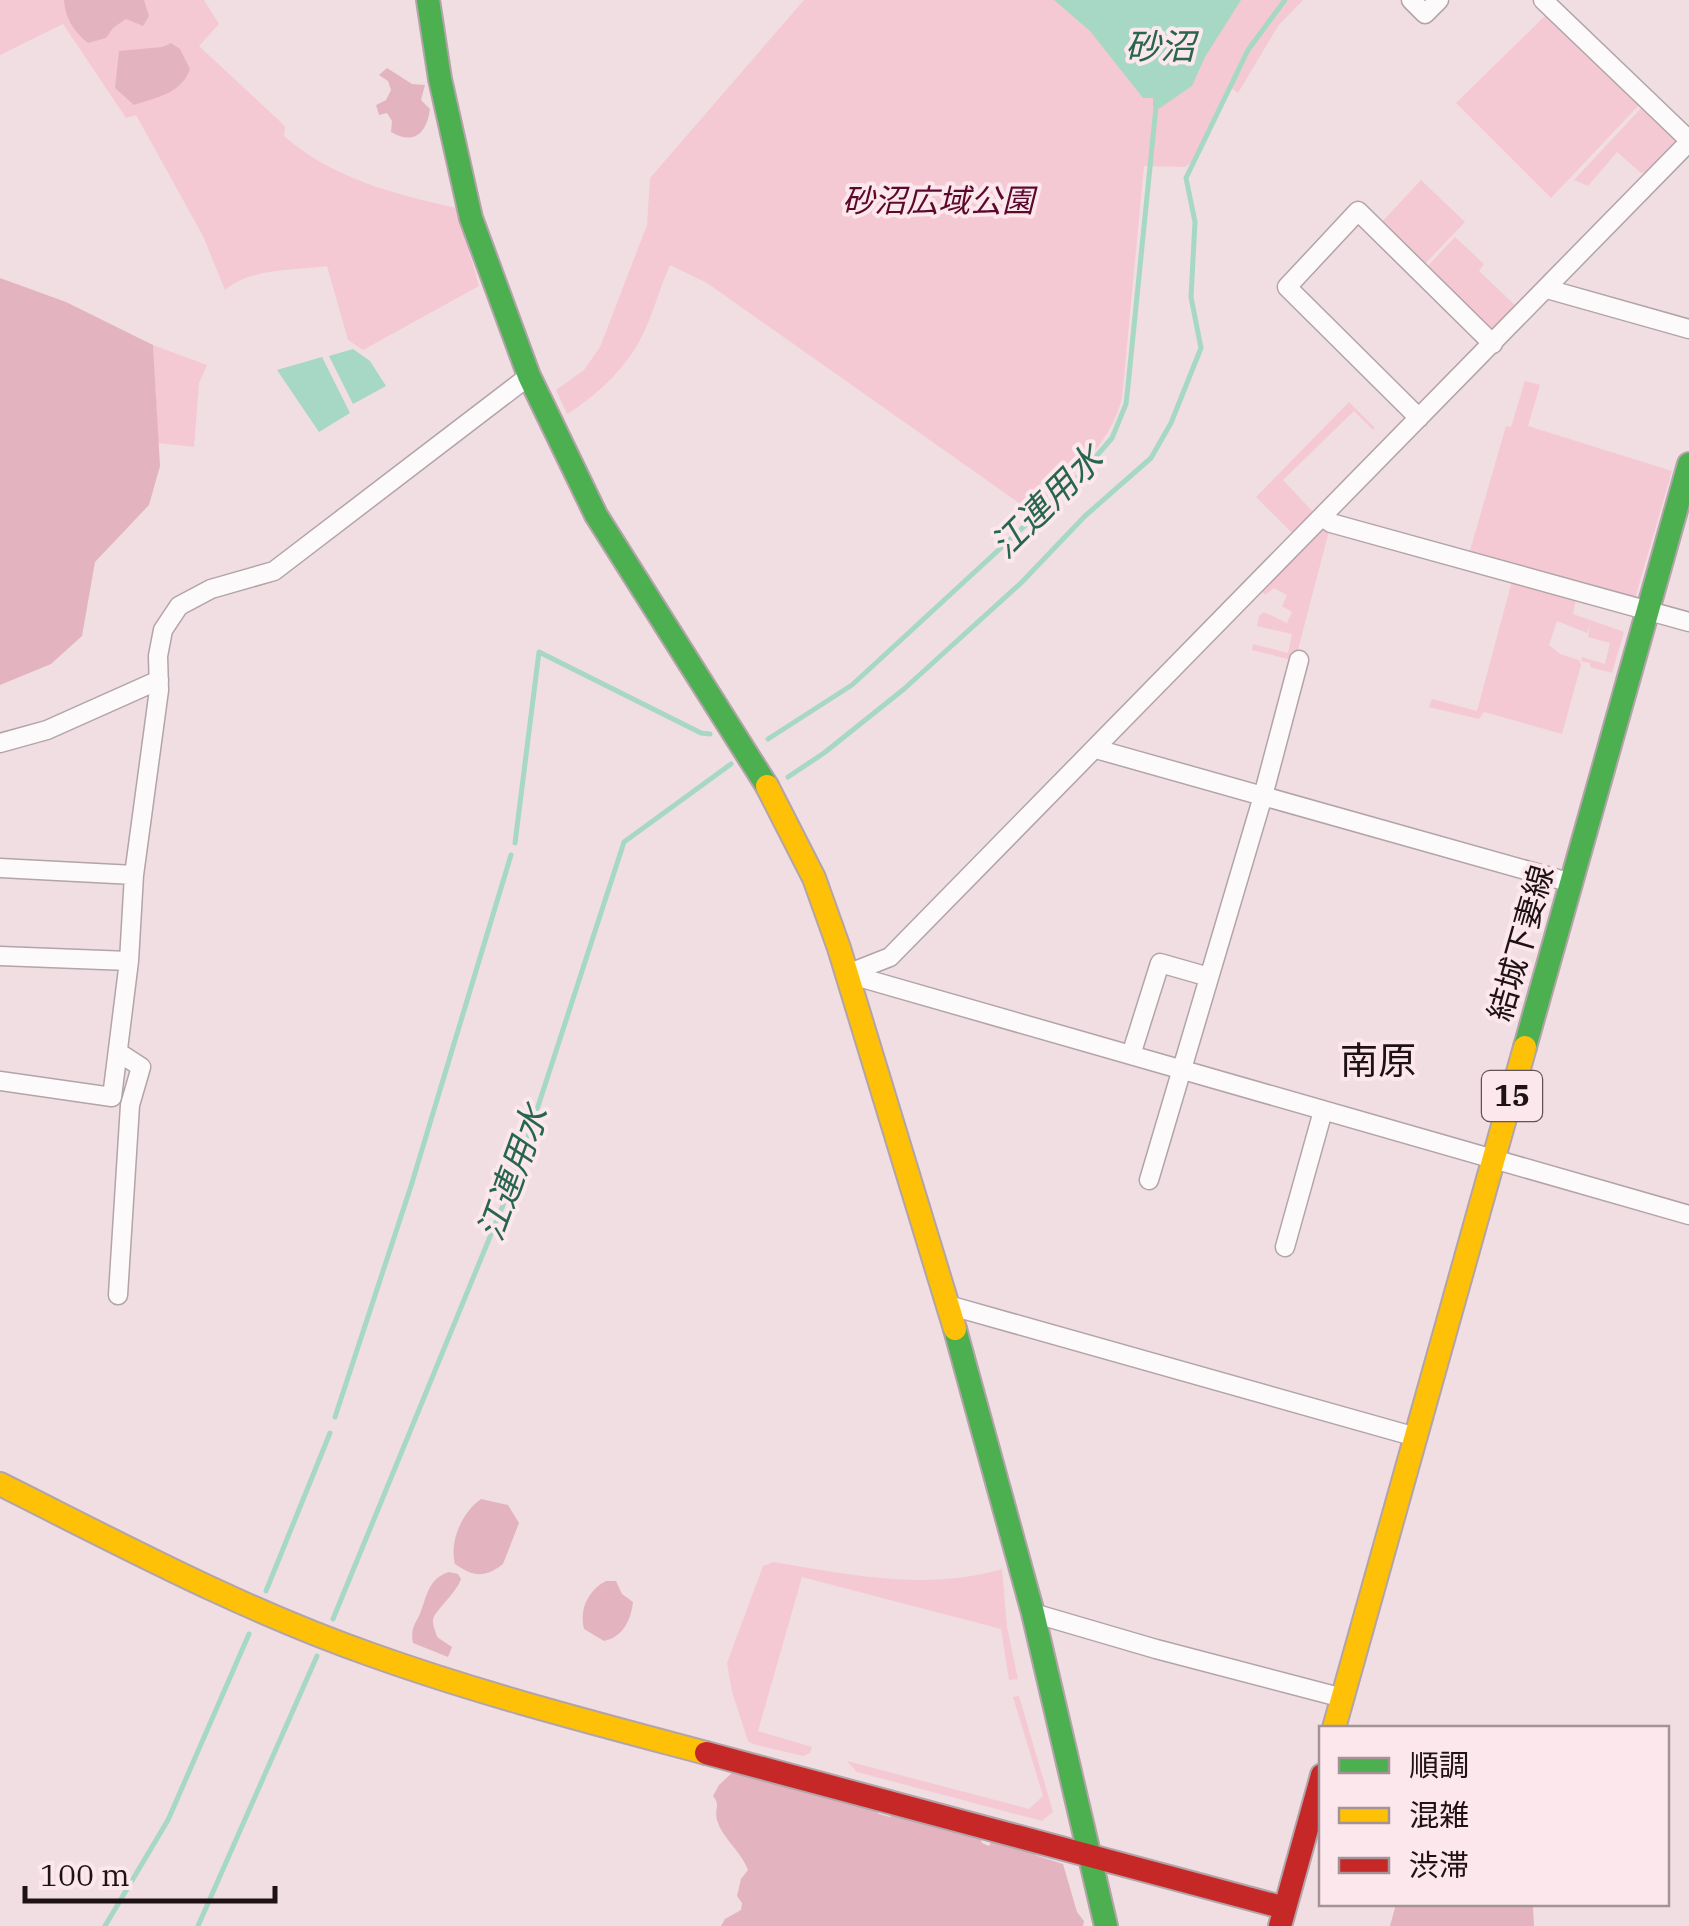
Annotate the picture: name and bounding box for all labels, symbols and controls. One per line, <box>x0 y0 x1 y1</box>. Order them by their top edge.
water label: 砂沼 <box>1125 23 1200 69</box>
park label: 砂沼広域公園 <box>842 179 1038 221</box>
water label: 江連用水 <box>981 433 1115 567</box>
street label: 結城下妻線 <box>1478 860 1562 1025</box>
district label: 南原 <box>1340 1035 1416 1084</box>
road number: 15 <box>1482 1071 1542 1121</box>
water label: 江連用水 <box>467 1095 559 1246</box>
legend <box>1319 1726 1669 1906</box>
text: 順調 <box>1409 1745 1469 1784</box>
text: 混雑 <box>1409 1795 1469 1834</box>
scale bar <box>25 1841 275 1903</box>
text: 渋滞 <box>1409 1845 1469 1884</box>
text: 100 m <box>40 1855 130 1894</box>

